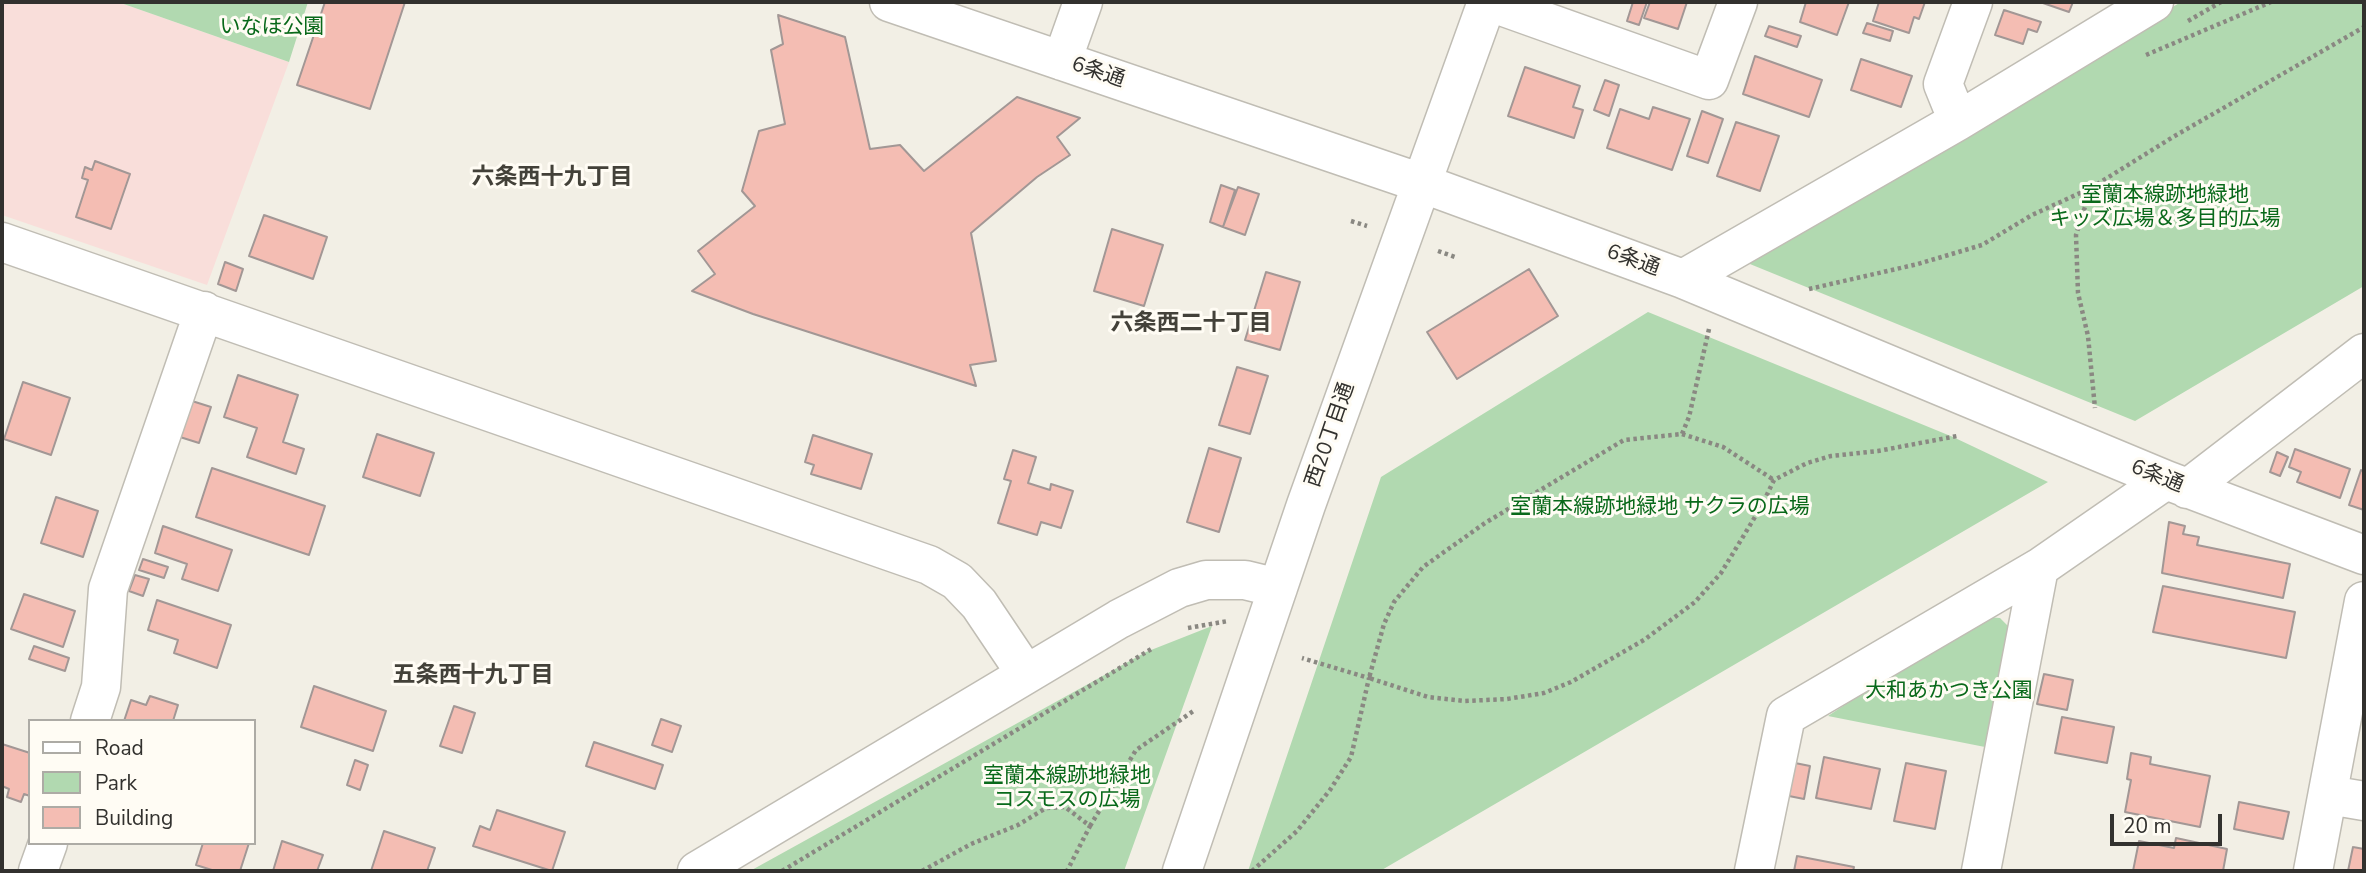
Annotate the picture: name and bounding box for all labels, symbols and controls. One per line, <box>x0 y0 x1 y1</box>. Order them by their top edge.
park label: いなほ公園 <box>220 15 324 41</box>
street label: 6条通 <box>1068 52 1128 94</box>
district label: 六条西十九丁目 <box>472 164 632 192</box>
park label: 室蘭本線跡地緑地 キッズ広場＆多目的広場 <box>2050 183 2280 233</box>
street label: 6条通 <box>1603 240 1663 282</box>
district label: 六条西二十丁目 <box>1111 310 1271 338</box>
street label: 西20丁目通 <box>1301 379 1361 491</box>
street label: 6条通 <box>2127 455 2187 499</box>
park label: 室蘭本線跡地緑地 サクラの広場 <box>1510 495 1810 521</box>
district label: 五条西十九丁目 <box>393 662 553 690</box>
park label: 大和あかつき公園 <box>1865 679 2033 705</box>
legend <box>28 719 256 845</box>
text: Road <box>95 734 144 762</box>
park label: 室蘭本線跡地緑地 コスモスの広場 <box>983 764 1151 814</box>
text: Park <box>95 769 137 797</box>
scale bar <box>2114 800 2226 844</box>
text: Building <box>95 804 173 832</box>
text: 20 m <box>2123 812 2172 840</box>

